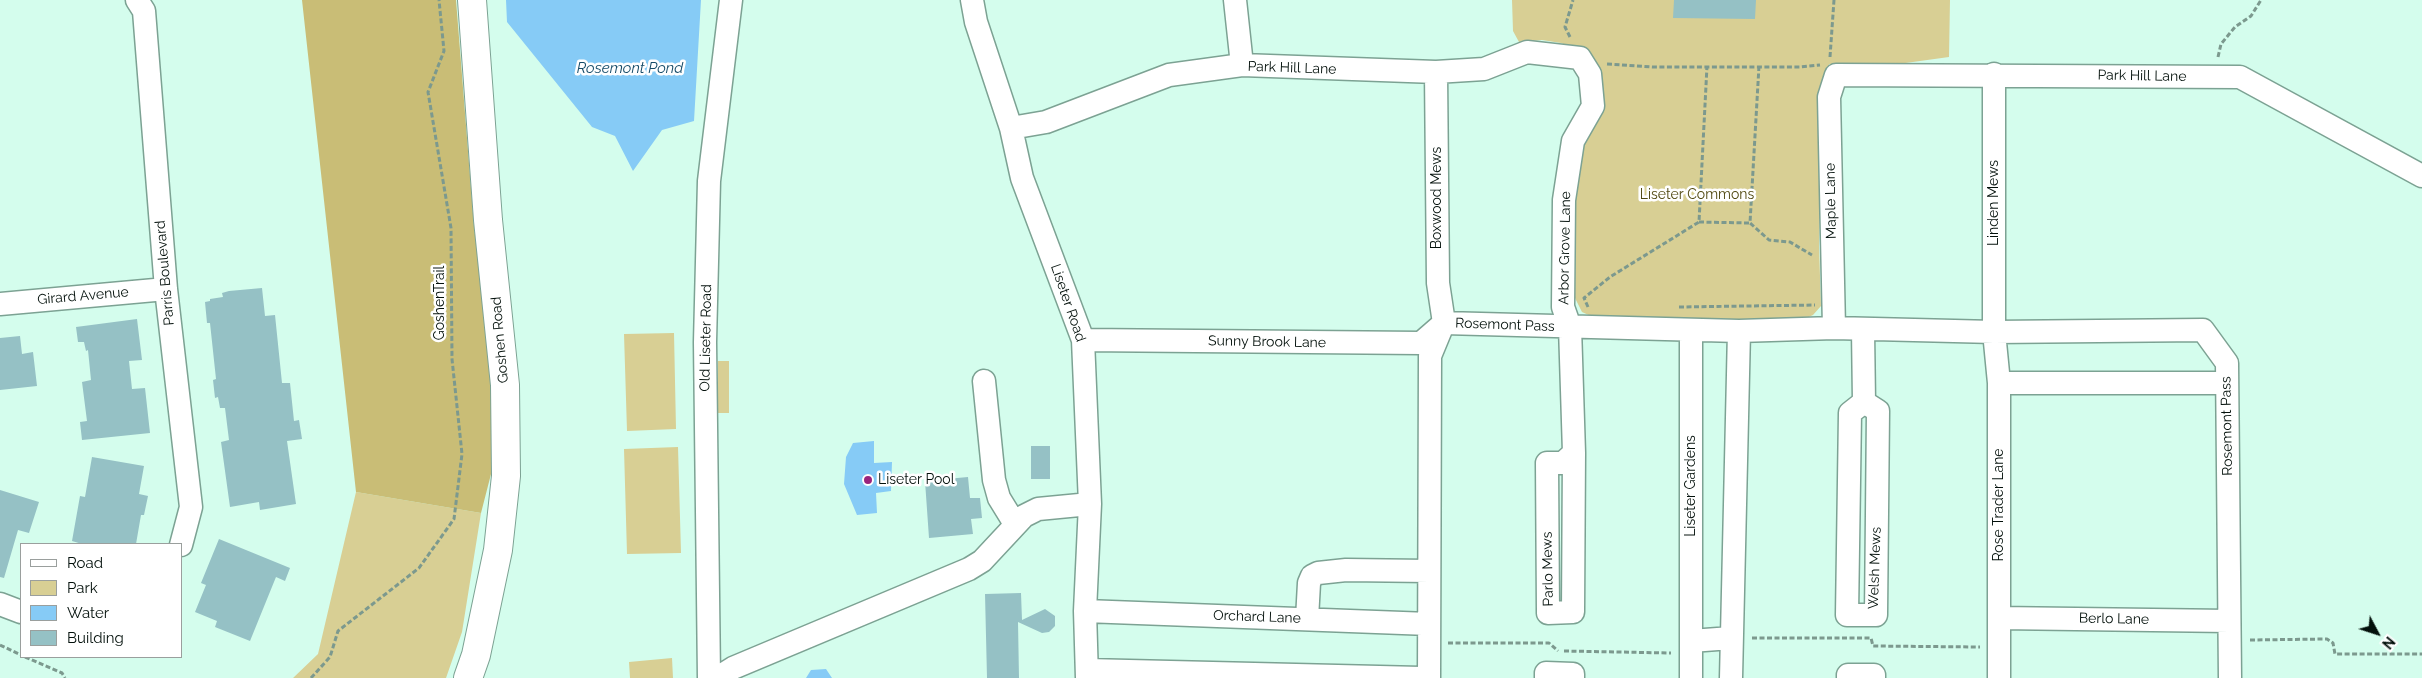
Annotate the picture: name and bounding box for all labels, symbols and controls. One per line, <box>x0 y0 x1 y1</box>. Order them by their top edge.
street label: Park Hill Lane <box>1247 58 1337 78</box>
water label: Rosemont Pond <box>577 59 683 77</box>
street label: Park Hill Lane <box>2097 67 2187 85</box>
street label: Boxwood Mews <box>1429 147 1445 249</box>
street label: Linden Mews <box>1986 160 2002 246</box>
street label: Maple Lane <box>1822 163 1840 239</box>
park label: Liseter Commons <box>1640 187 1754 203</box>
street label: Arbor Grove Lane <box>1556 191 1574 305</box>
street label: Parris Boulevard <box>152 220 178 326</box>
street label: Liseter Road <box>1047 262 1089 344</box>
street label: GoshenTrail <box>432 266 448 340</box>
street label: Girard Avenue <box>37 284 129 308</box>
street label: Old Liseter Road <box>697 284 715 392</box>
street label: Goshen Road <box>488 296 512 384</box>
street label: Rosemont Pass <box>1455 315 1555 335</box>
street label: Sunny Brook Lane <box>1208 333 1326 351</box>
street label: Rosemont Pass <box>2218 376 2236 476</box>
street label: Liseter Gardens <box>1683 435 1699 537</box>
street label: Rose Trader Lane <box>1991 448 2007 562</box>
place label: Liseter Pool <box>878 472 954 488</box>
marker: Liseter Pool <box>862 474 874 486</box>
street label: Welsh Mews <box>1865 527 1885 609</box>
street label: Parlo Mews <box>1539 531 1557 607</box>
legend <box>20 543 182 658</box>
text: Road <box>67 554 103 572</box>
text: Park <box>67 579 98 597</box>
text: Water <box>67 604 109 622</box>
street label: Orchard Lane <box>1213 607 1301 627</box>
north arrow <box>2352 608 2402 658</box>
street label: Berlo Lane <box>2079 610 2149 628</box>
text: Building <box>67 629 124 647</box>
text: N <box>2379 633 2398 652</box>

